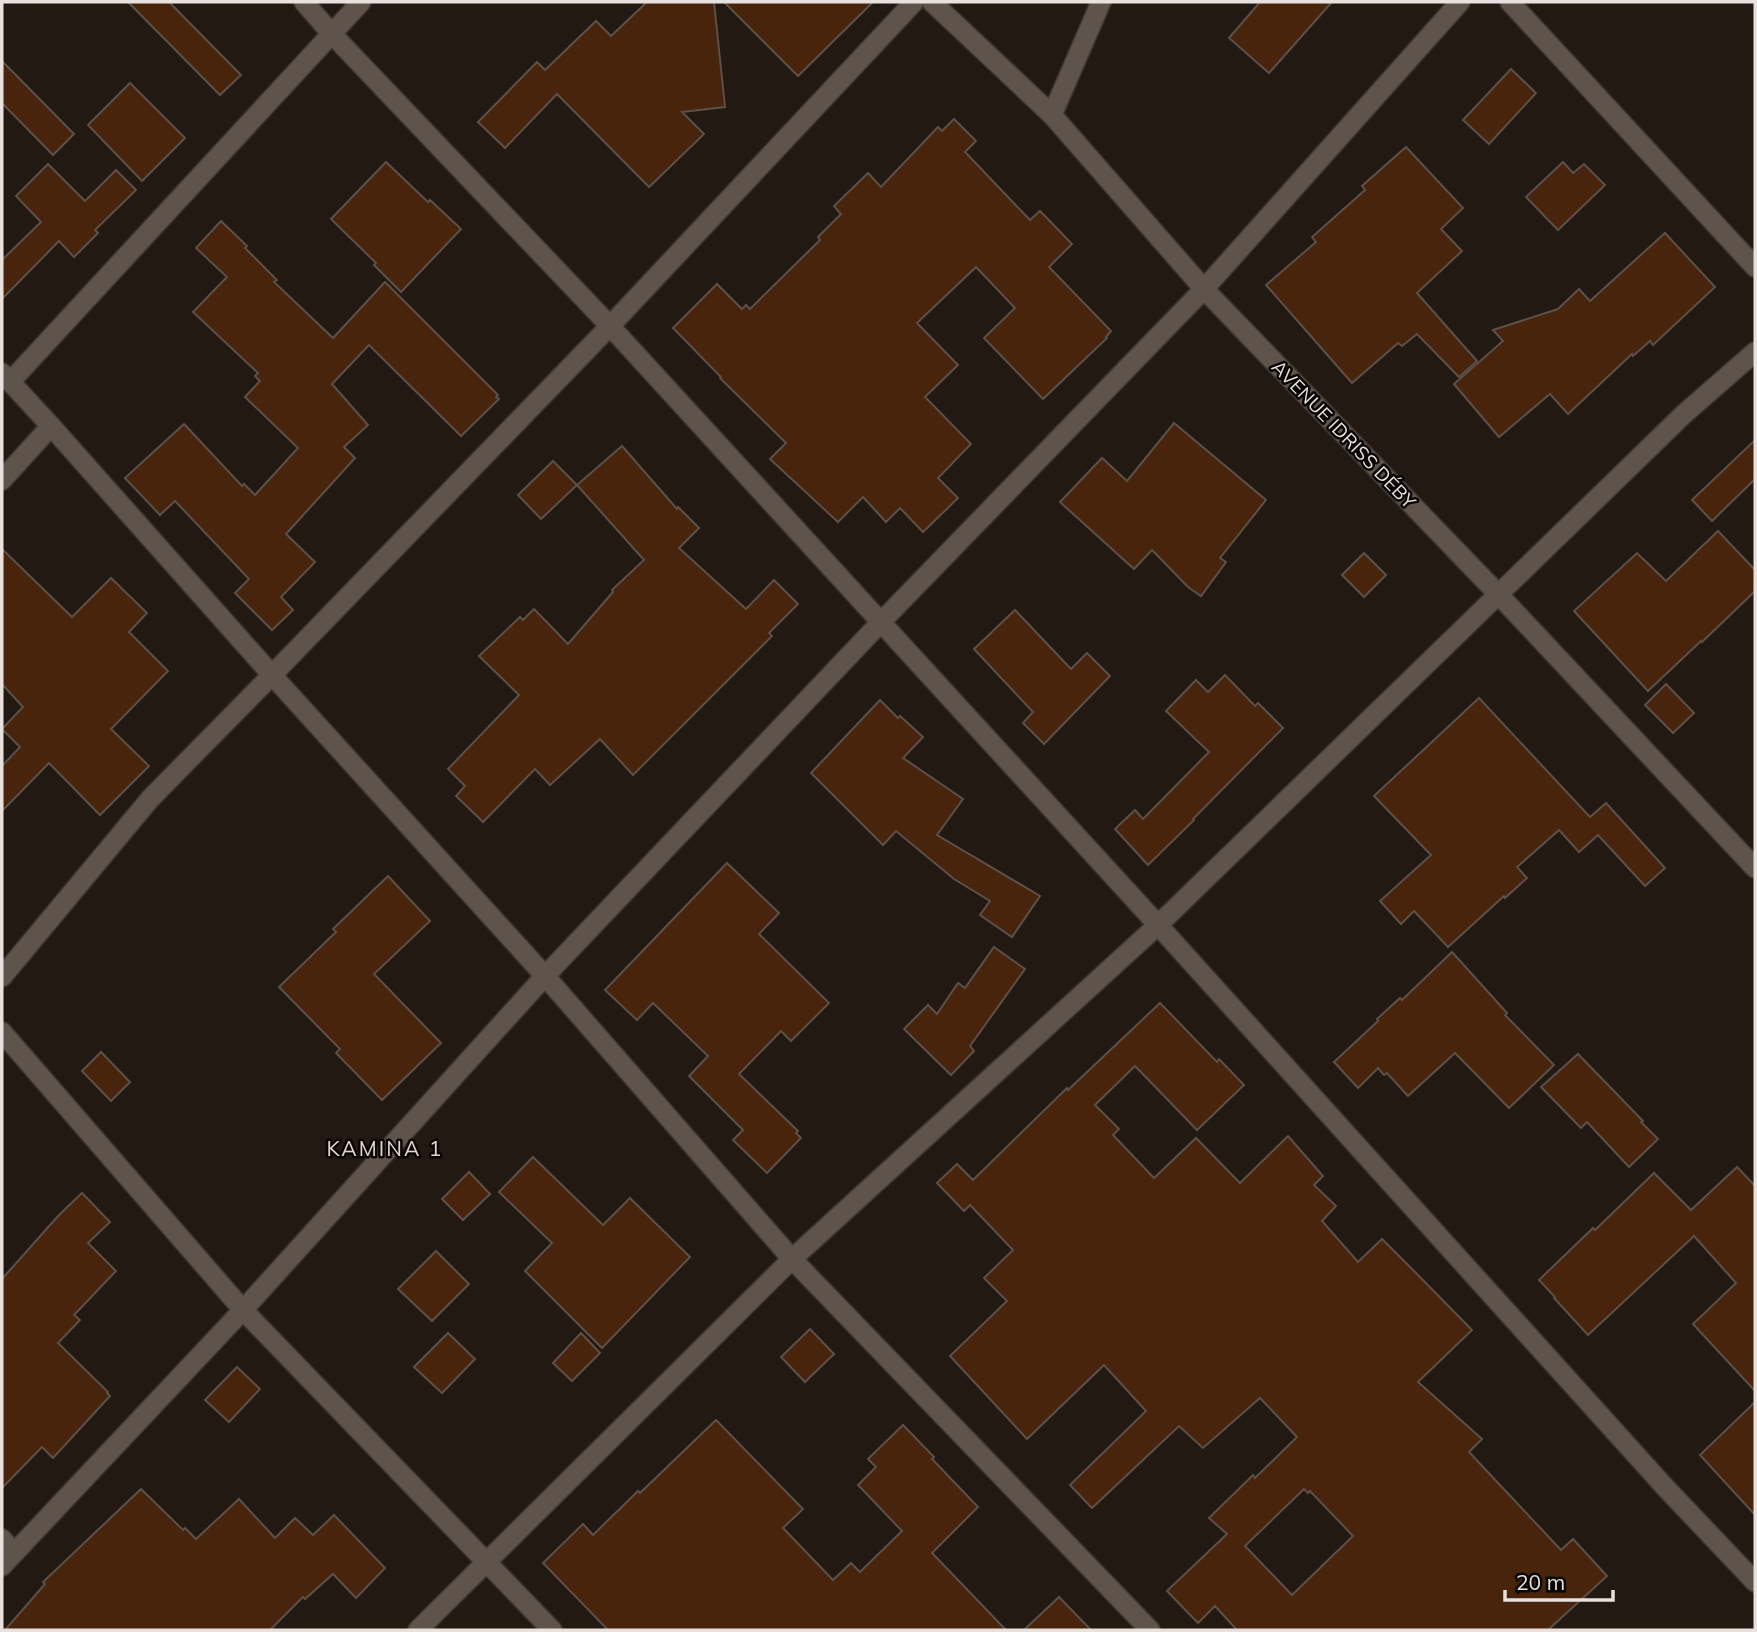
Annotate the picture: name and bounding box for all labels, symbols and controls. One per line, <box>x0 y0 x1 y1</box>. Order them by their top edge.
street label: AVENUE IDRISS DÉBY <box>1267 355 1421 513</box>
district label: KAMINA 1 <box>327 1135 443 1161</box>
scale bar <box>1505 1558 1614 1602</box>
text: 20 m <box>1516 1569 1565 1595</box>

